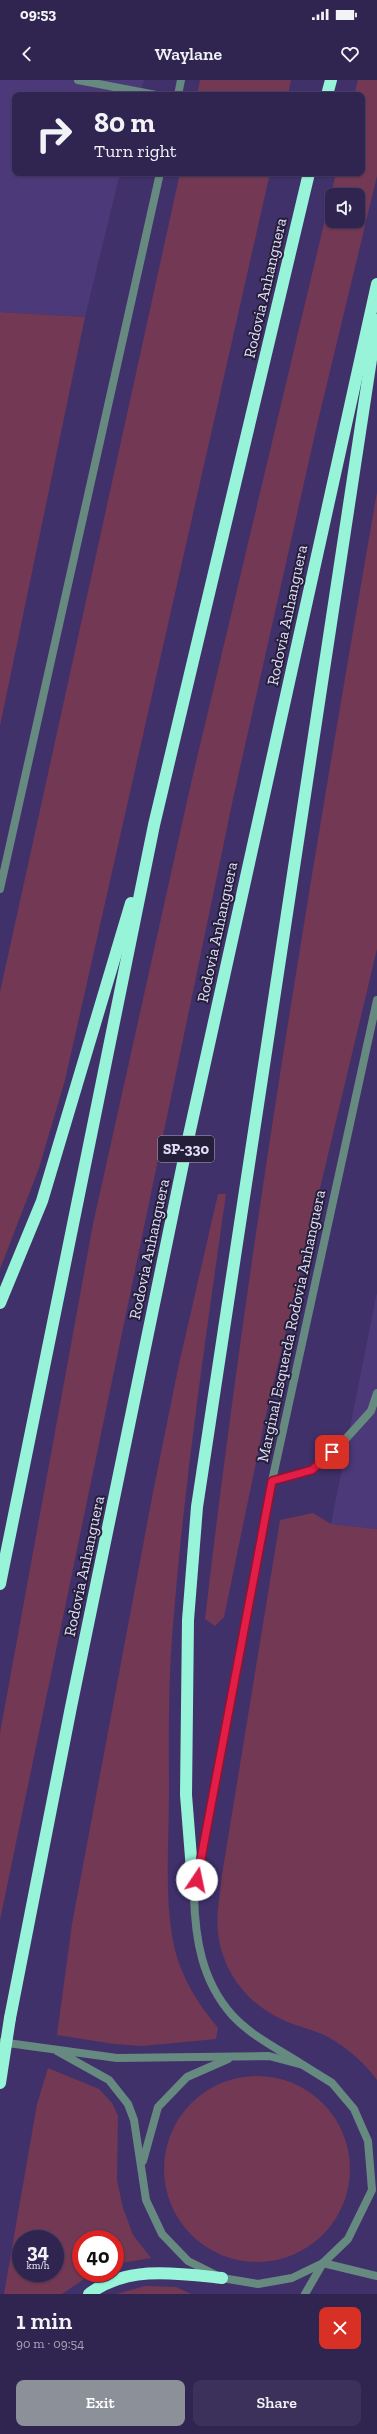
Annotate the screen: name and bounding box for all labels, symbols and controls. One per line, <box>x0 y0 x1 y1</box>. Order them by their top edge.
text: 09:53 <box>20 5 56 23</box>
icon: back <box>16 43 38 65</box>
text: Waylane <box>155 43 222 65</box>
icon: heart <box>339 43 361 65</box>
text: 80 m <box>94 106 155 139</box>
icon: right <box>28 108 80 160</box>
text: Turn right <box>94 140 176 162</box>
map controls <box>325 188 365 228</box>
button: sound <box>325 188 365 228</box>
street label: Rodovia Anhanguera <box>240 216 290 360</box>
street label: Rodovia Anhanguera <box>263 543 311 687</box>
street label: Rodovia Anhanguera <box>193 860 241 1004</box>
road number: SP-330 <box>158 1136 214 1162</box>
street label: Rodovia Anhanguera <box>125 1177 173 1321</box>
street label: Marginal Esquerda Rodovia Anhanguera <box>253 1188 329 1464</box>
pin <box>315 1435 349 1469</box>
icon: arrive <box>321 1441 343 1463</box>
street label: Rodovia Anhanguera <box>60 1494 108 1638</box>
position arrow <box>176 1859 218 1901</box>
speed limit sign: 40 <box>72 2230 124 2282</box>
text: 34 <box>27 2239 49 2263</box>
text: km/h <box>27 2260 49 2272</box>
text: 1 min <box>16 2306 72 2335</box>
button: close <box>319 2307 361 2349</box>
text: 90 m · 09:54 <box>16 2336 84 2351</box>
button: Exit <box>16 2380 185 2426</box>
button: Share <box>193 2380 361 2426</box>

